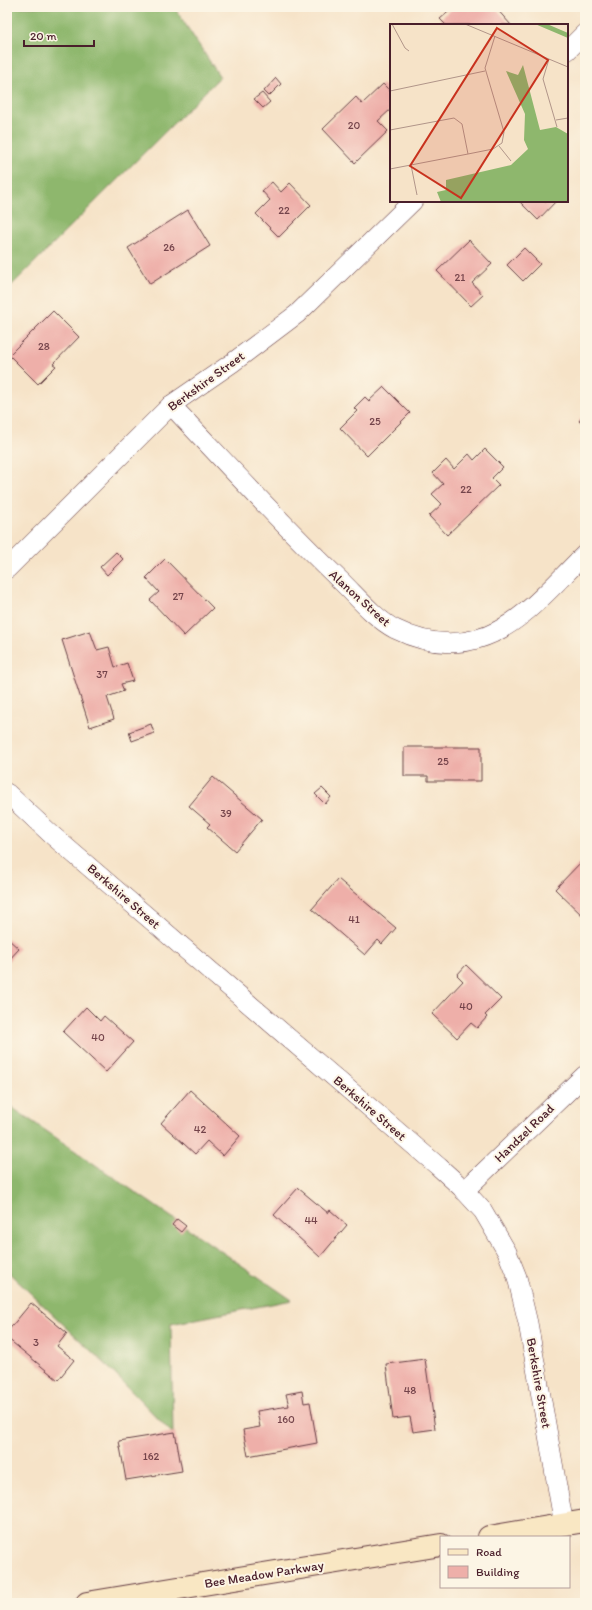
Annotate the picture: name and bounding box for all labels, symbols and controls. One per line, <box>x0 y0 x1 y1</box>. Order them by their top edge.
scale bar <box>24 22 94 48</box>
inset map <box>390 24 568 202</box>
text: 20 m <box>30 29 57 43</box>
house number: 20 <box>348 119 361 132</box>
house number: 22 <box>278 204 290 217</box>
house number: 26 <box>163 241 175 254</box>
house number: 21 <box>455 271 465 284</box>
house number: 28 <box>38 340 50 353</box>
street label: Berkshire Street <box>165 348 247 414</box>
house number: 25 <box>369 415 381 428</box>
house number: 22 <box>460 483 472 496</box>
street label: Alanon Street <box>326 567 394 629</box>
house number: 27 <box>172 590 184 603</box>
house number: 37 <box>96 668 108 681</box>
house number: 25 <box>437 755 449 768</box>
house number: 39 <box>220 807 232 820</box>
street label: Berkshire Street <box>85 860 163 932</box>
house number: 41 <box>348 913 360 926</box>
house number: 40 <box>459 1000 473 1013</box>
house number: 40 <box>91 1031 105 1044</box>
street label: Berkshire Street <box>331 1072 409 1144</box>
street label: Handzel Road <box>491 1101 557 1165</box>
house number: 42 <box>194 1123 206 1136</box>
house number: 44 <box>304 1214 318 1227</box>
house number: 3 <box>33 1336 39 1349</box>
street label: Berkshire Street <box>524 1337 554 1429</box>
house number: 48 <box>404 1384 416 1397</box>
house number: 160 <box>277 1413 295 1426</box>
house number: 162 <box>143 1450 160 1463</box>
legend <box>440 1536 570 1588</box>
text: Road <box>476 1545 502 1559</box>
street label: Bee Meadow Parkway <box>203 1557 325 1591</box>
text: Building <box>476 1565 520 1579</box>

